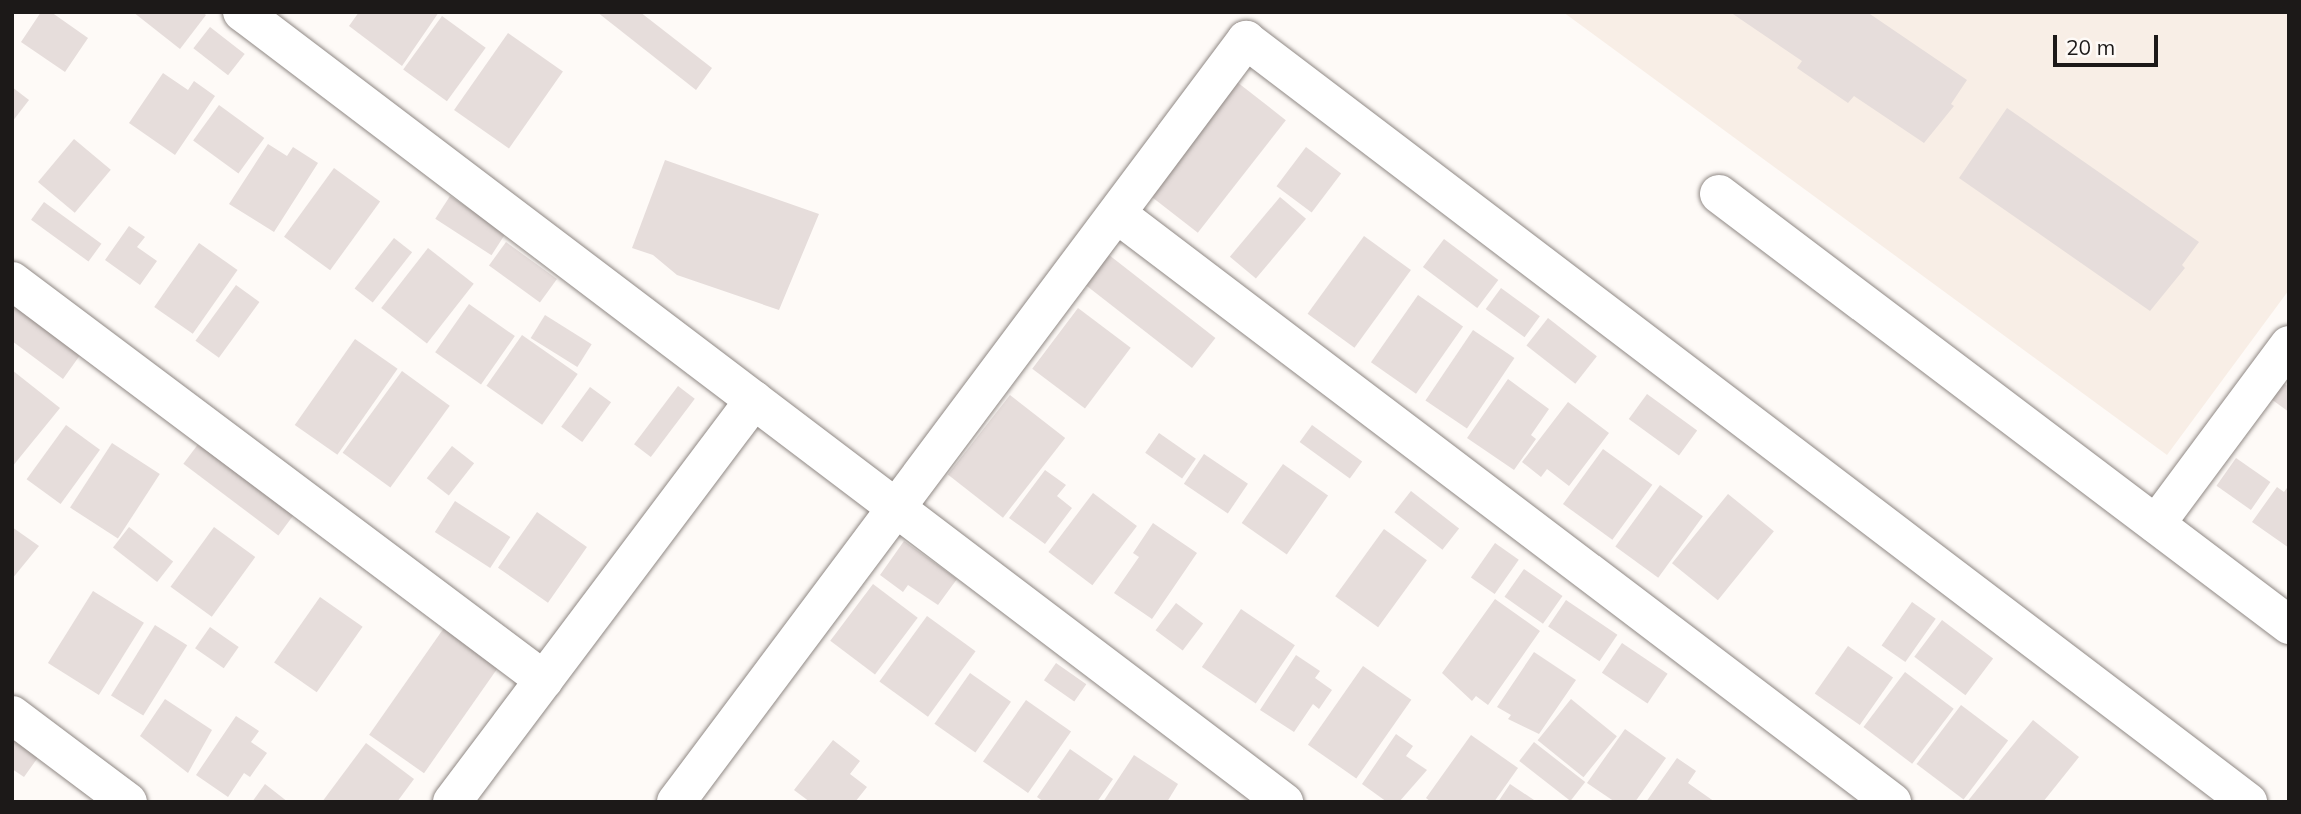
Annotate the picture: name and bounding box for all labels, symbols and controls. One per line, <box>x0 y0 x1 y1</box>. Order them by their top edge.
scale bar <box>2056 21 2161 65</box>
text: 20 m <box>2066 34 2115 60</box>

